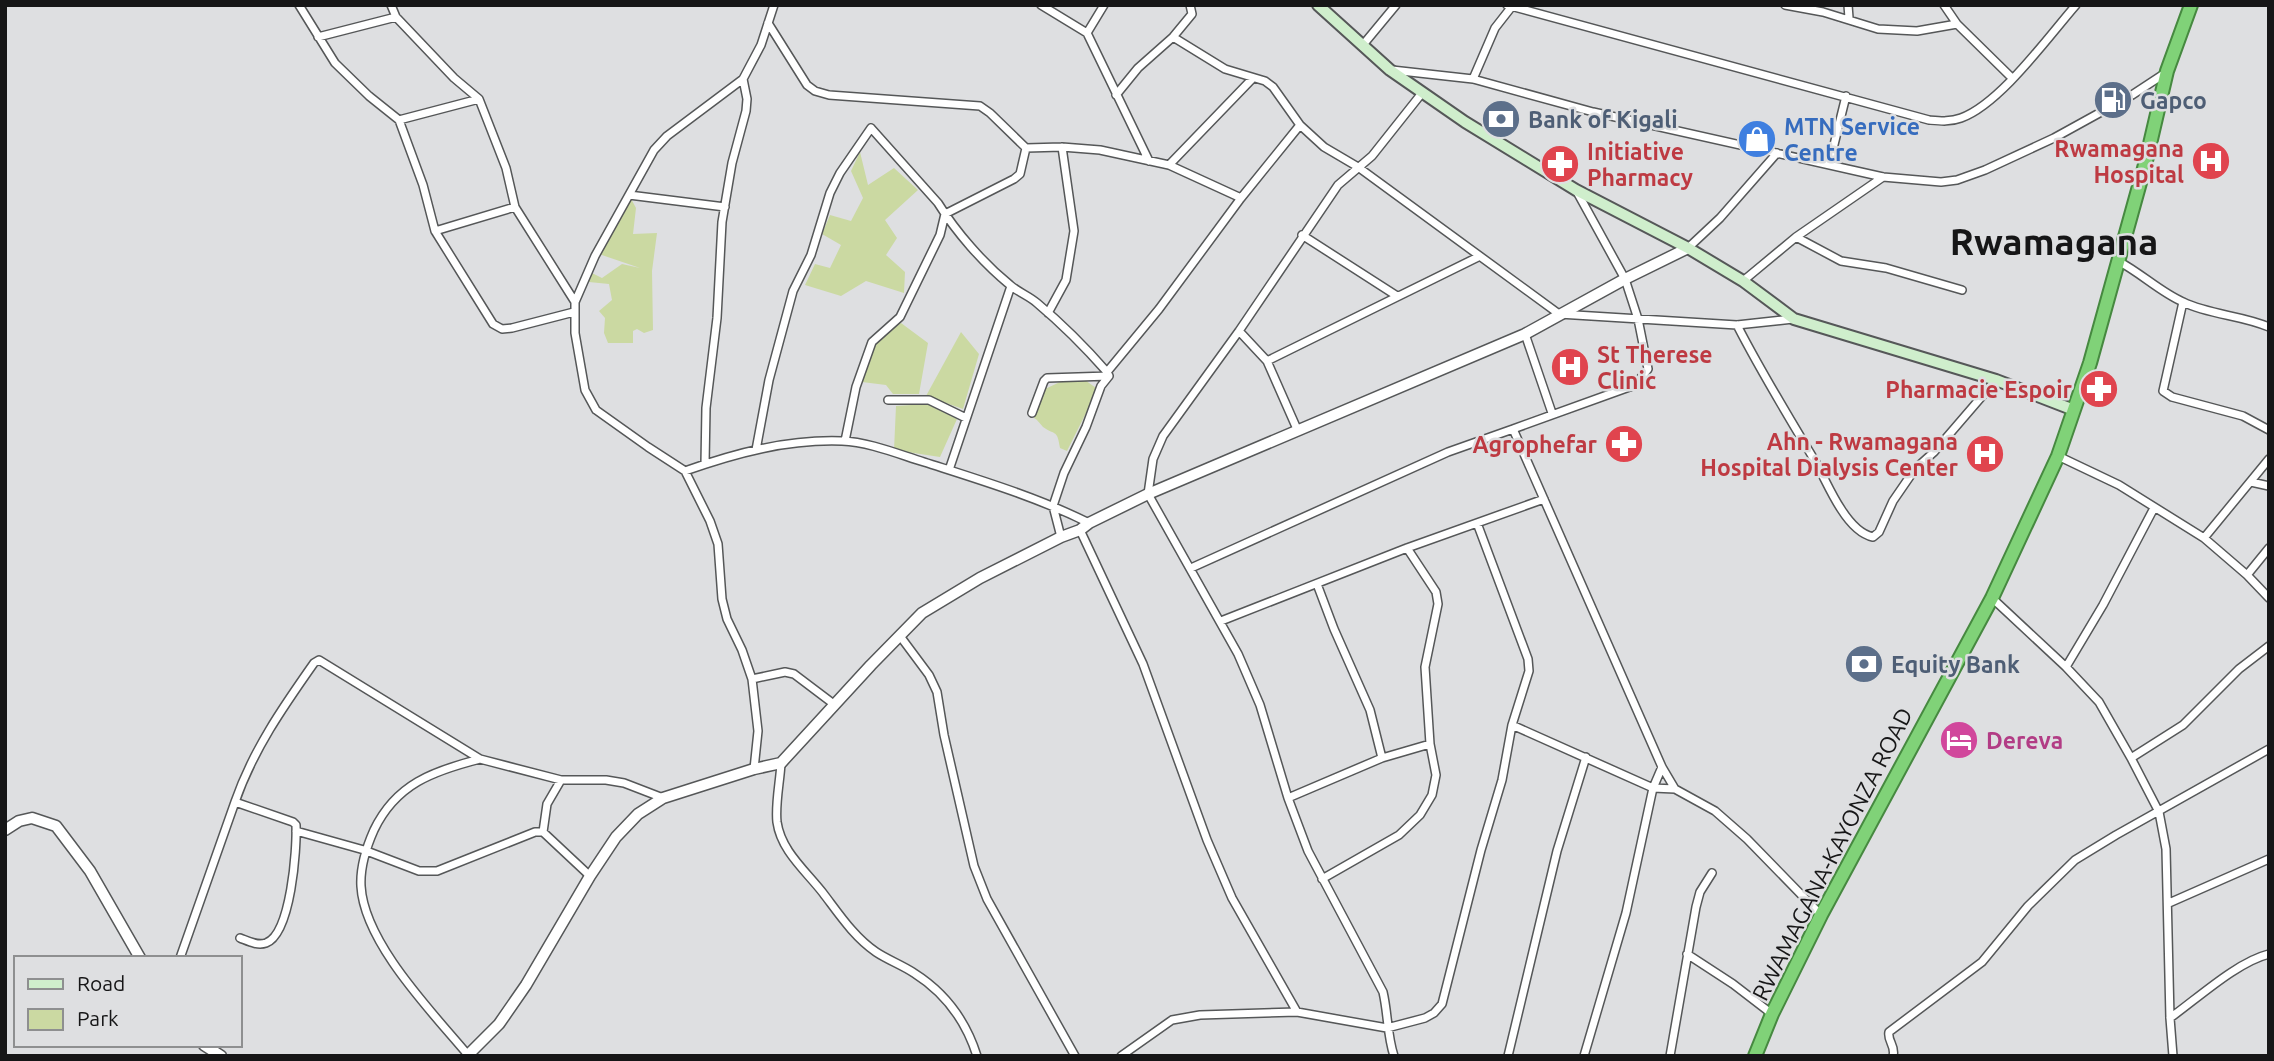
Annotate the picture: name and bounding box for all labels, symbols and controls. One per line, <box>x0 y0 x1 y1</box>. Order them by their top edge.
fuel station icon: Gapco <box>2092 79 2134 121</box>
place label: Gapco <box>2140 88 2207 113</box>
bank icon: Bank of Kigali <box>1480 98 1522 140</box>
place label: Bank of Kigali <box>1528 107 1678 132</box>
place label: MTN Service Centre <box>1784 114 1920 165</box>
shop icon: MTN Service Centre <box>1736 118 1778 160</box>
place label: Rwamagana Hospital <box>2054 136 2184 187</box>
place label: Initiative Pharmacy <box>1587 139 1693 190</box>
hospital icon: Rwamagana Hospital <box>2190 140 2232 182</box>
pharmacy icon: Initiative Pharmacy <box>1539 143 1581 185</box>
district label: Rwamagana <box>1950 221 2158 262</box>
place label: St Therese Clinic <box>1597 342 1713 393</box>
hospital icon: St Therese Clinic <box>1549 346 1591 388</box>
pharmacy icon: Pharmacie Espoir <box>2078 368 2120 410</box>
place label: Pharmacie Espoir <box>1885 377 2073 402</box>
pharmacy icon: Agrophefar <box>1603 423 1645 465</box>
place label: Ahn - Rwamagana Hospital Dialysis Center <box>1700 429 1959 480</box>
place label: Agrophefar <box>1473 432 1598 457</box>
hospital icon: Ahn - Rwamagana Hospital Dialysis Center <box>1964 433 2006 475</box>
bank icon: Equity Bank <box>1843 643 1885 685</box>
place label: Equity Bank <box>1891 652 2020 677</box>
street label: RWAMAGANA-KAYONZA ROAD <box>1747 704 1917 1004</box>
hotel icon: Dereva <box>1938 719 1980 761</box>
place label: Dereva <box>1986 728 2063 753</box>
legend <box>14 956 242 1047</box>
text: Road <box>77 971 125 995</box>
text: Park <box>77 1006 119 1030</box>

